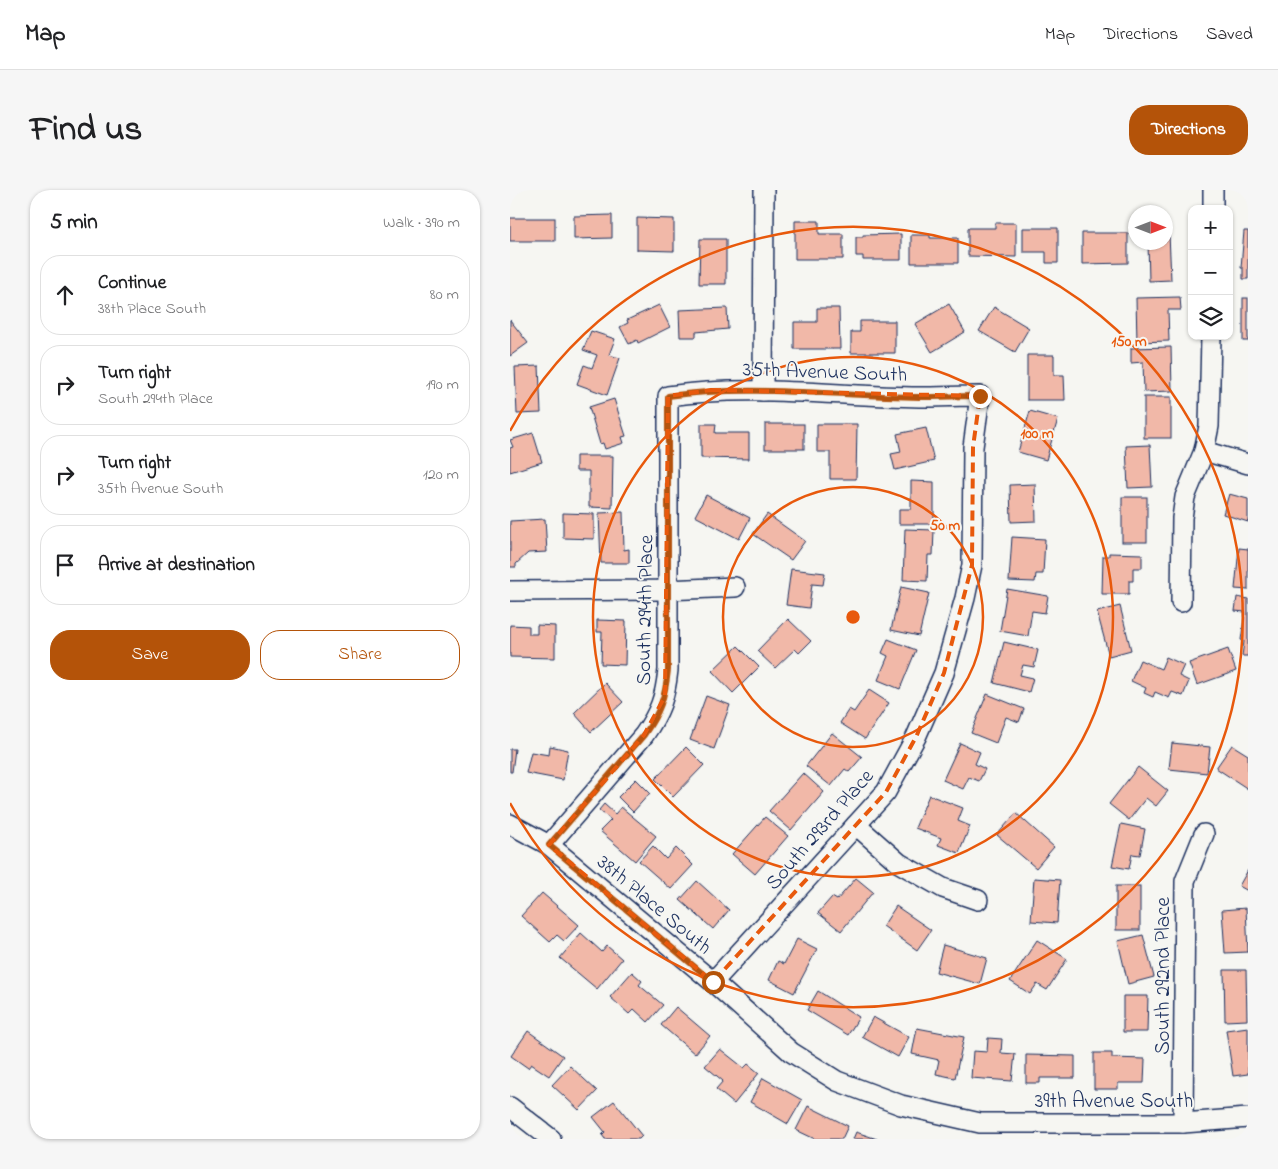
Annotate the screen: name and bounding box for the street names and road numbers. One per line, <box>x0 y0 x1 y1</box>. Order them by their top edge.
street label: 35th Avenue South <box>742 355 908 391</box>
street label: South 294th Place <box>630 534 662 686</box>
street label: South 293rd Place <box>759 763 882 898</box>
street label: 38th Place South <box>590 848 718 963</box>
street label: South 292nd Place <box>1149 897 1179 1055</box>
street label: 39th Avenue South <box>1035 1087 1193 1117</box>

